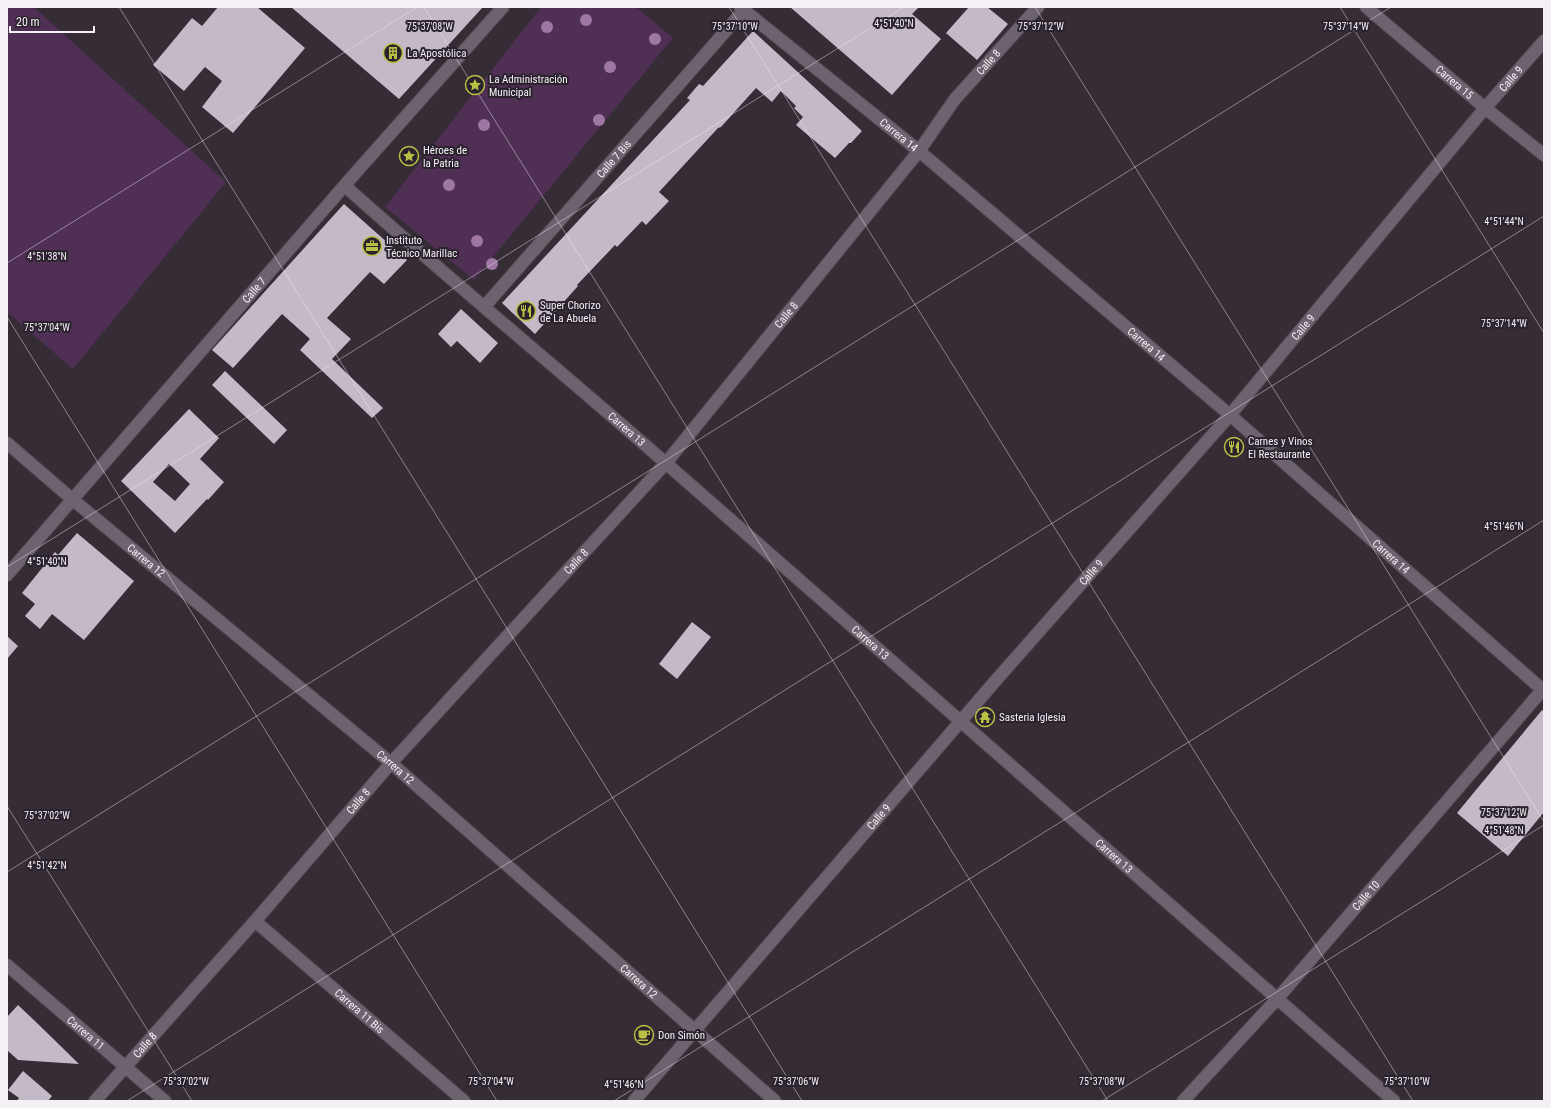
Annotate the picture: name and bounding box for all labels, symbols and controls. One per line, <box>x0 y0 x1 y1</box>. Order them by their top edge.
scale bar <box>10 8 94 34</box>
text: 20 m <box>16 15 40 29</box>
text: 4°51'40"N <box>874 18 914 29</box>
text: 75°37'08"W <box>407 21 453 32</box>
text: 75°37'10"W <box>712 21 758 32</box>
text: 75°37'12"W <box>1018 21 1064 32</box>
text: 75°37'14"W <box>1323 21 1369 32</box>
building icon: La Apostólica <box>382 42 404 64</box>
place label: La Apostólica <box>407 47 466 60</box>
street label: Calle 8 <box>974 47 1003 77</box>
street label: Carrera 15 <box>1433 63 1476 102</box>
street label: Calle 9 <box>1496 63 1526 94</box>
place label: La Administración Municipal <box>489 73 568 99</box>
place icon: La Administración Municipal <box>464 74 486 96</box>
street label: Carrera 14 <box>877 116 921 154</box>
street label: Calle 7 Bis <box>594 137 634 180</box>
place label: Héroes de la Patria <box>423 144 467 170</box>
place icon: Héroes de la Patria <box>398 145 420 167</box>
text: 4°51'44"N <box>1484 216 1524 227</box>
place label: Instituto Técnico Marillac <box>386 234 457 260</box>
office icon: Instituto Técnico Marillac <box>361 235 383 257</box>
text: 4°51'38"N <box>27 251 67 262</box>
street label: Calle 7 <box>239 275 269 306</box>
place label: Super Chorizo de La Abuela <box>540 299 601 325</box>
street label: Calle 8 <box>772 299 801 330</box>
restaurant icon: Super Chorizo de La Abuela <box>515 300 537 322</box>
street label: Calle 9 <box>1288 312 1317 343</box>
text: 75°37'14"W <box>1481 318 1527 329</box>
text: 75°37'04"W <box>24 322 70 333</box>
street label: Carrera 14 <box>1125 324 1168 364</box>
street label: Carrera 13 <box>605 409 648 449</box>
place label: Carnes y Vinos El Restaurante <box>1248 435 1313 461</box>
restaurant icon: Carnes y Vinos El Restaurante <box>1223 436 1245 458</box>
text: 4°51'46"N <box>1484 521 1524 532</box>
street label: Carrera 14 <box>1370 537 1413 577</box>
street label: Carrera 12 <box>125 541 168 580</box>
street label: Calle 8 <box>561 546 591 577</box>
text: 4°51'40"N <box>27 556 67 567</box>
street label: Calle 9 <box>1076 557 1106 588</box>
street label: Carrera 13 <box>849 623 892 662</box>
temple icon: Sasteria Iglesia <box>974 706 996 728</box>
place label: Sasteria Iglesia <box>999 711 1066 724</box>
street label: Carrera 12 <box>374 748 417 787</box>
street label: Calle 8 <box>344 786 373 817</box>
street label: Calle 9 <box>864 801 893 832</box>
text: 75°37'12"W <box>1481 807 1527 818</box>
text: 75°37'02"W <box>24 810 70 821</box>
text: 4°51'48"N <box>1484 825 1524 836</box>
street label: Carrera 13 <box>1093 836 1135 876</box>
text: 4°51'42"N <box>27 860 67 871</box>
street label: Calle 10 <box>1349 878 1382 913</box>
street label: Carrera 12 <box>618 961 660 1001</box>
street label: Carrera 11 Bis <box>332 986 387 1036</box>
street label: Carrera 11 <box>64 1013 107 1052</box>
cafe icon: Don Simón <box>633 1024 655 1046</box>
place label: Don Simón <box>658 1029 705 1042</box>
street label: Calle 8 <box>130 1030 160 1060</box>
text: 75°37'02"W <box>163 1076 209 1087</box>
text: 75°37'04"W <box>468 1076 514 1087</box>
text: 75°37'06"W <box>773 1076 819 1087</box>
text: 75°37'08"W <box>1079 1076 1125 1087</box>
text: 75°37'10"W <box>1384 1076 1430 1087</box>
text: 4°51'46"N <box>604 1079 644 1090</box>

